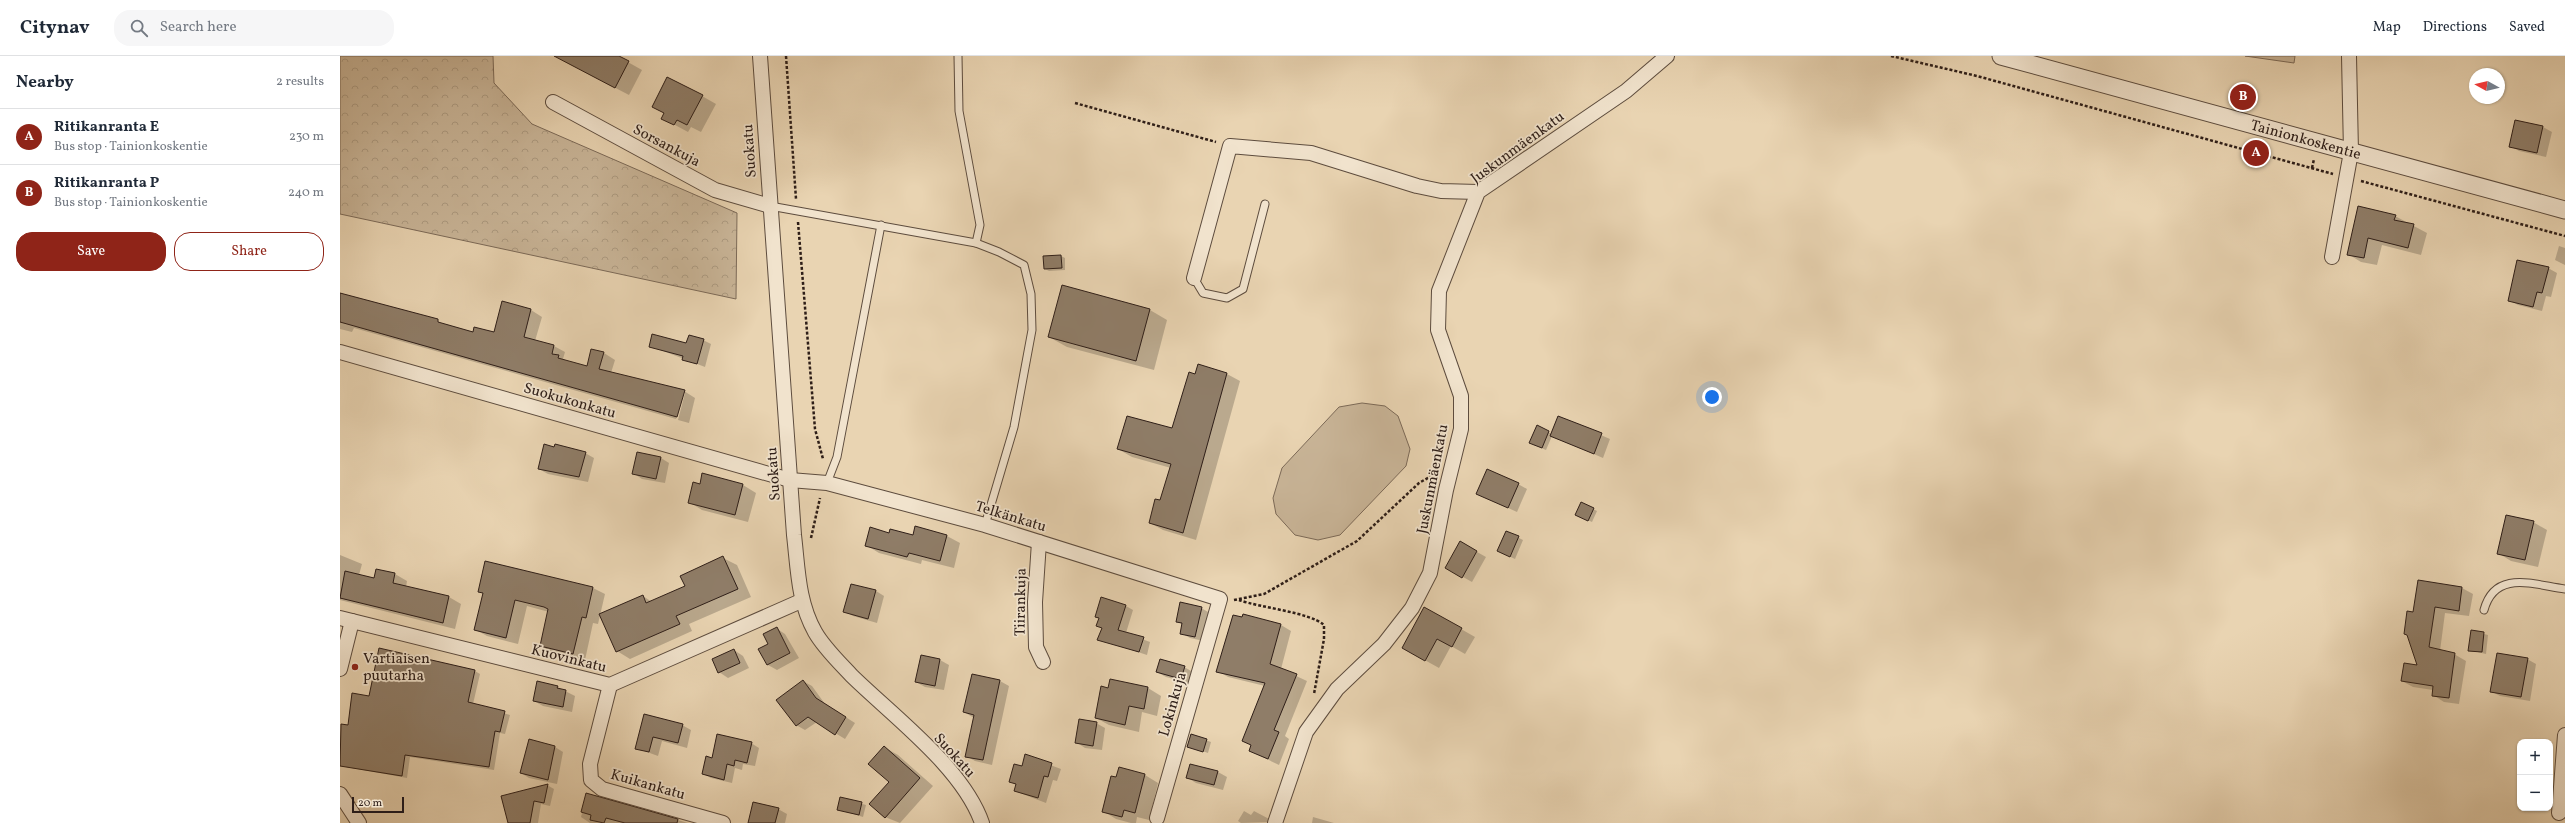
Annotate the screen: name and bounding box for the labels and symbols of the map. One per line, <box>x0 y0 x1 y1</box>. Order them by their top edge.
north arrow <box>2469 68 2505 104</box>
pin: B <box>2230 82 2256 112</box>
street label: Juskunmäenkatu <box>1467 107 1569 189</box>
street label: Tainionkoskentie <box>2248 116 2363 166</box>
street label: Sorsankuja <box>629 120 704 173</box>
street label: Suokatu <box>738 123 763 178</box>
pin: A <box>2243 138 2269 168</box>
street label: Suokukonkatu <box>521 378 618 425</box>
your location <box>1702 387 1722 407</box>
street label: Juskunmäenkatu <box>1413 423 1454 536</box>
street label: Suokatu <box>762 446 787 501</box>
street label: Telkänkatu <box>973 497 1049 538</box>
street label: Tiirankuja <box>1010 568 1033 636</box>
street label: Kuovinkatu <box>529 640 609 679</box>
place label: Vartiaisen puutarha <box>363 649 430 687</box>
marker: Vartiaisen puutarha <box>350 662 360 672</box>
street label: Lokinkuja <box>1154 670 1193 739</box>
street label: Suokatu <box>928 729 980 783</box>
street label: Kuikankatu <box>608 765 687 806</box>
scale bar <box>352 795 404 814</box>

